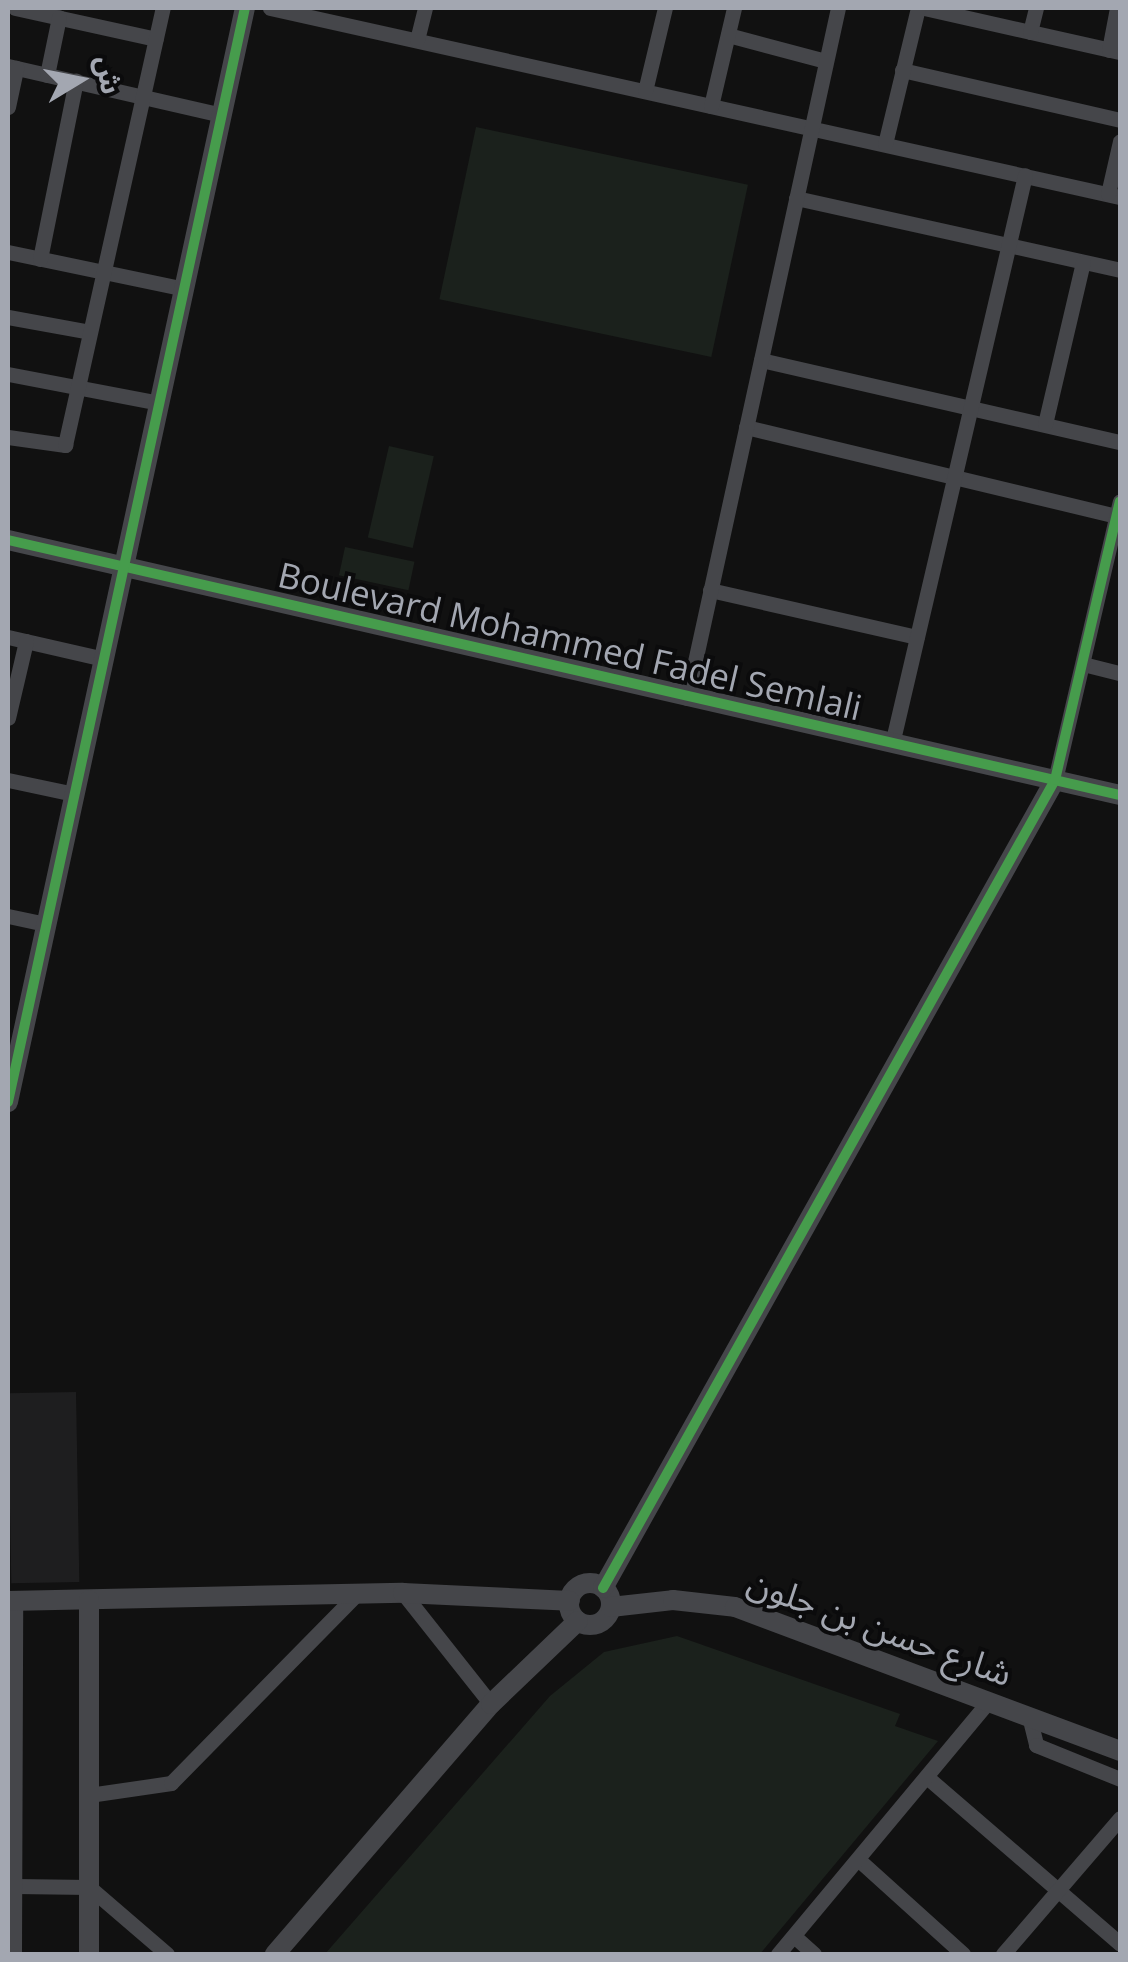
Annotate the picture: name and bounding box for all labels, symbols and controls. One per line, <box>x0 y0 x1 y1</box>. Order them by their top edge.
north arrow <box>30 30 130 130</box>
text: ش <box>88 53 132 97</box>
street label: Boulevard Mohammed Fadel Semlali <box>274 553 866 729</box>
street label: شارع حسن بن جلون <box>742 1560 1018 1694</box>

